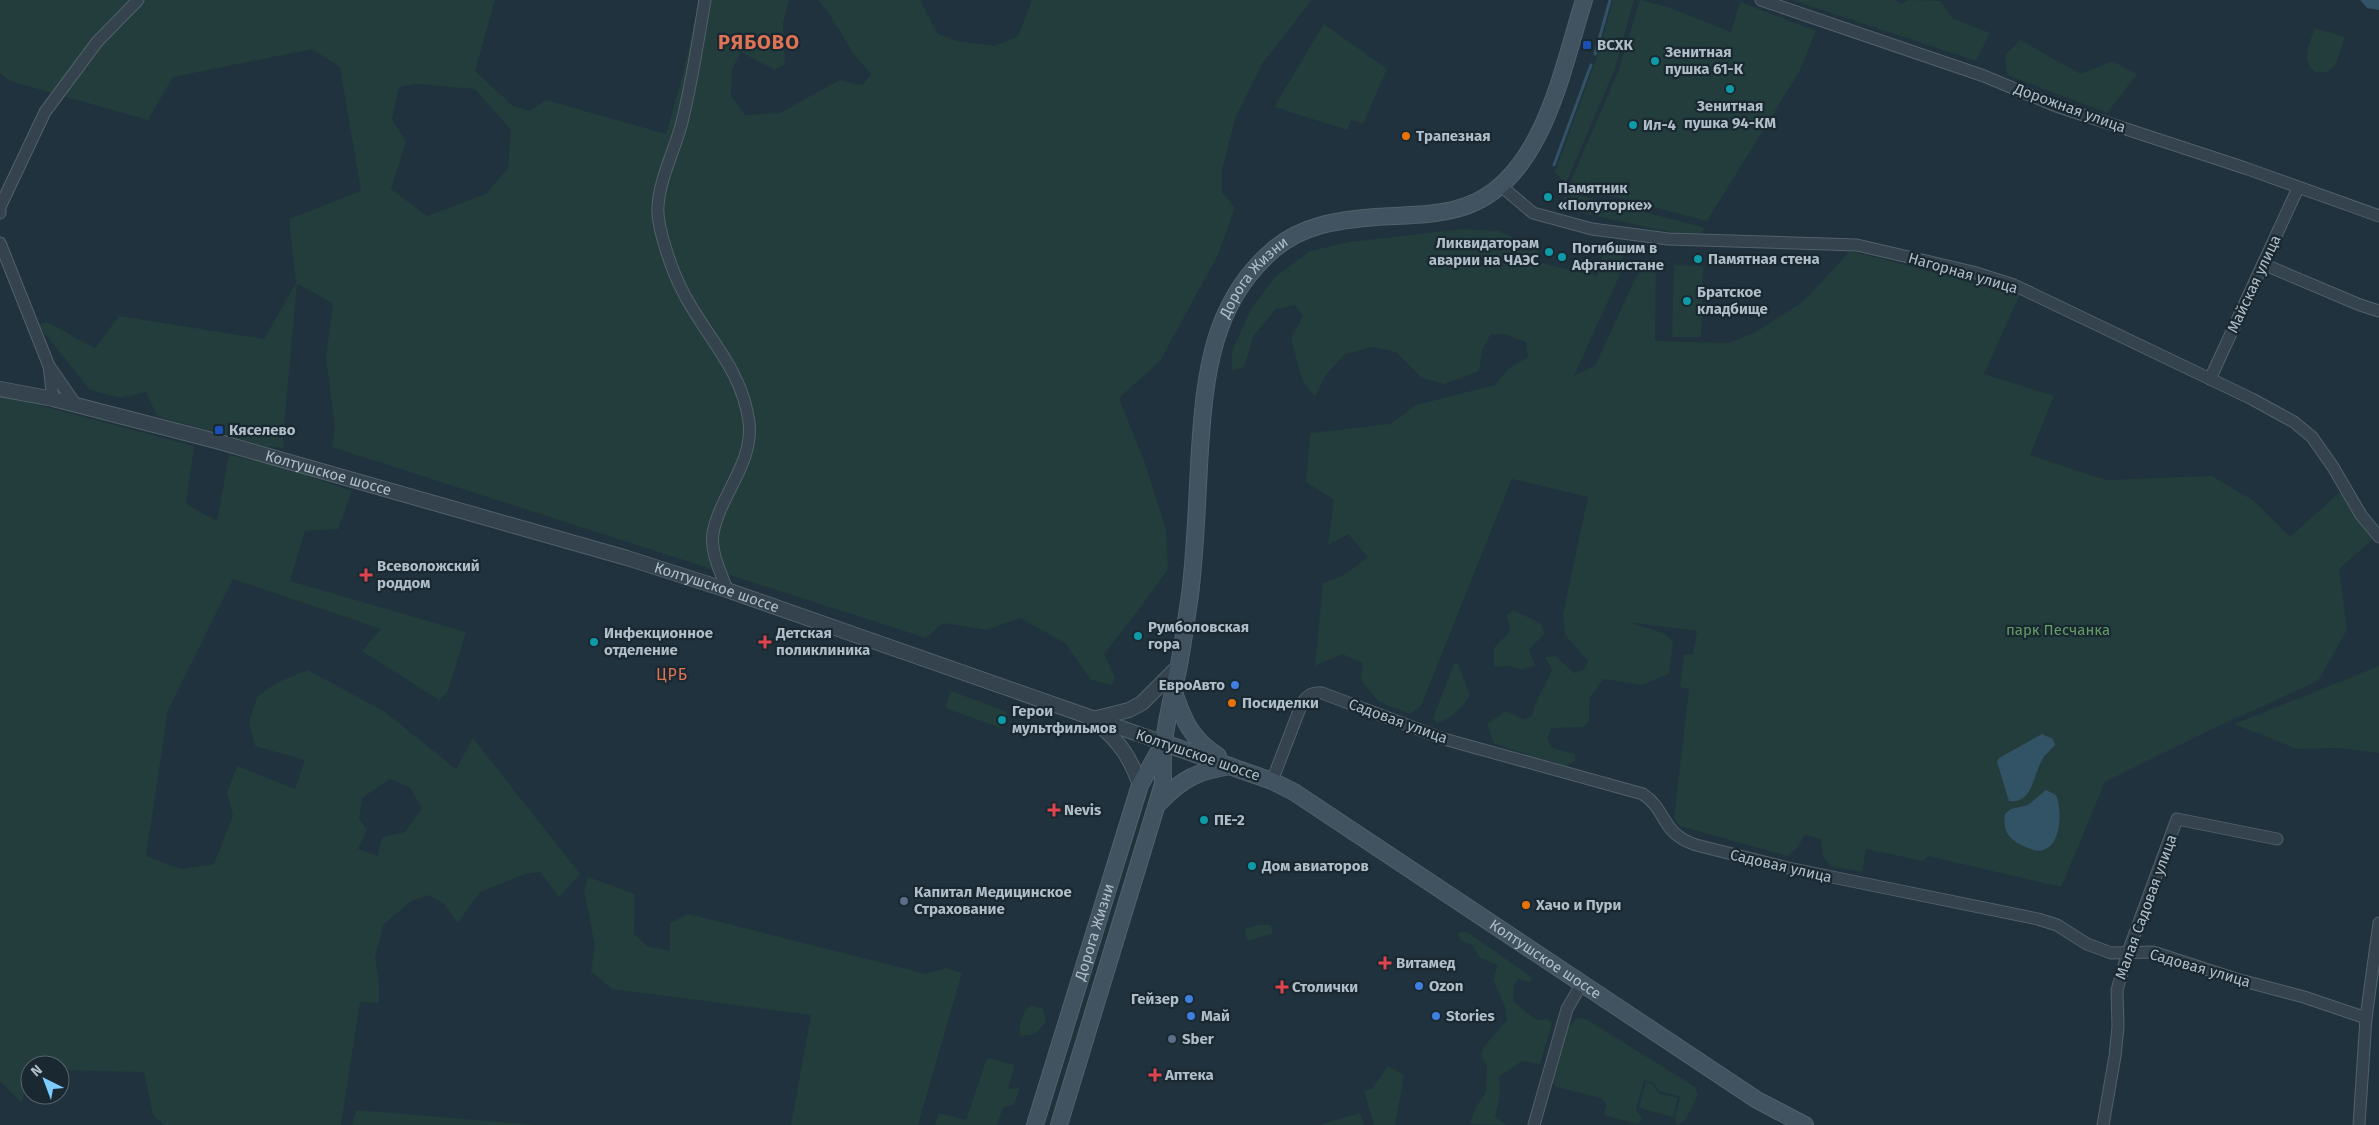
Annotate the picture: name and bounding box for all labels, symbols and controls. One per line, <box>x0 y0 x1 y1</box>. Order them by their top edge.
district label: РЯБОВО <box>718 30 800 54</box>
place label: ВСХК <box>1597 36 1633 54</box>
marker: ВСХК <box>1581 39 1593 51</box>
place label: Зенитная пушка 61-К <box>1664 43 1744 78</box>
marker: Зенитная пушка 61-К <box>1649 55 1661 67</box>
street label: Дорожная улица <box>2011 79 2128 137</box>
marker: Зенитная пушка 94-КМ <box>1724 83 1736 95</box>
place label: Зенитная пушка 94-КМ <box>1684 97 1776 132</box>
place label: Ил-4 <box>1643 116 1676 134</box>
marker: Ил-4 <box>1627 119 1639 131</box>
place label: Трапезная <box>1416 127 1491 145</box>
marker: Трапезная <box>1400 130 1412 142</box>
place label: Памятник «Полуторке» <box>1558 179 1652 214</box>
marker: Памятник «Полуторке» <box>1542 191 1554 203</box>
street label: Майская улица <box>2223 232 2285 336</box>
street label: Дорога Жизни <box>1215 233 1291 322</box>
place label: Ликвидаторам аварии на ЧАЭС <box>1429 234 1539 269</box>
place label: Погибшим в Афганистане <box>1571 239 1664 274</box>
marker: Ликвидаторам аварии на ЧАЭС <box>1543 246 1555 258</box>
street label: Нагорная улица <box>1906 249 2020 297</box>
place label: Памятная стена <box>1708 250 1820 268</box>
marker: Погибшим в Афганистане <box>1556 251 1568 263</box>
marker: Памятная стена <box>1692 253 1704 265</box>
place label: Братское кладбище <box>1697 283 1768 318</box>
marker: Братское кладбище <box>1681 295 1693 307</box>
place label: Кяселево <box>229 421 296 439</box>
marker: Кяселево <box>213 424 225 436</box>
street label: Колтушское шоссе <box>263 446 393 499</box>
place label: Всеволожский роддом <box>377 557 480 592</box>
street label: Колтушское шоссе <box>652 558 782 617</box>
marker: Всеволожский роддом <box>359 568 373 582</box>
place label: Румболовская гора <box>1148 618 1249 653</box>
park label: парк Песчанка <box>2006 621 2110 639</box>
place label: Инфекционное отделение <box>604 624 713 659</box>
place label: Детская поликлиника <box>775 624 870 659</box>
marker: Румболовская гора <box>1132 630 1144 642</box>
marker: Детская поликлиника <box>758 635 772 649</box>
marker: Инфекционное отделение <box>588 636 600 648</box>
district label: ЦРБ <box>656 665 688 684</box>
place label: ЕвроАвто <box>1159 676 1225 694</box>
marker: ЕвроАвто <box>1229 679 1241 691</box>
place label: Посиделки <box>1242 694 1319 712</box>
street label: Садовая улица <box>1346 695 1450 747</box>
marker: Посиделки <box>1226 697 1238 709</box>
place label: Герои мультфильмов <box>1012 702 1117 737</box>
marker: Герои мультфильмов <box>996 714 1008 726</box>
street label: Колтушское шоссе <box>1133 725 1263 785</box>
place label: Nevis <box>1064 801 1101 819</box>
marker: Nevis <box>1048 804 1060 816</box>
place label: ПЕ-2 <box>1214 811 1245 829</box>
marker: ПЕ-2 <box>1198 814 1210 826</box>
street label: Малая Садовая улица <box>2111 832 2181 982</box>
street label: Садовая улица <box>1728 846 1834 886</box>
place label: Дом авиаторов <box>1261 857 1369 875</box>
marker: Дом авиаторов <box>1246 860 1258 872</box>
street label: Дорога Жизни <box>1071 881 1118 984</box>
place label: Капитал Медицинское Страхование <box>914 883 1072 918</box>
marker: Капитал Медицинское Страхование <box>898 895 910 907</box>
place label: Хачо и Пури <box>1535 896 1621 914</box>
marker: Хачо и Пури <box>1520 899 1532 911</box>
street label: Колтушское шоссе <box>1486 916 1605 1003</box>
street label: Садовая улица <box>2148 945 2252 991</box>
place label: Витамед <box>1396 954 1456 972</box>
marker: Витамед <box>1378 956 1392 970</box>
place label: Ozon <box>1429 977 1463 995</box>
place label: Столички <box>1292 978 1358 996</box>
marker: Ozon <box>1413 980 1425 992</box>
marker: Столички <box>1276 981 1288 993</box>
place label: Гейзер <box>1131 990 1179 1008</box>
marker: Гейзер <box>1183 993 1195 1005</box>
place label: Май <box>1201 1007 1230 1025</box>
place label: Stories <box>1446 1007 1495 1025</box>
marker: Май <box>1185 1010 1197 1022</box>
marker: Stories <box>1430 1010 1442 1022</box>
place label: Sber <box>1182 1030 1215 1048</box>
marker: Sber <box>1166 1033 1178 1045</box>
north arrow <box>20 1055 70 1105</box>
text: N <box>27 1061 46 1080</box>
place label: Аптека <box>1164 1066 1214 1084</box>
marker: Аптека <box>1149 1069 1161 1081</box>

